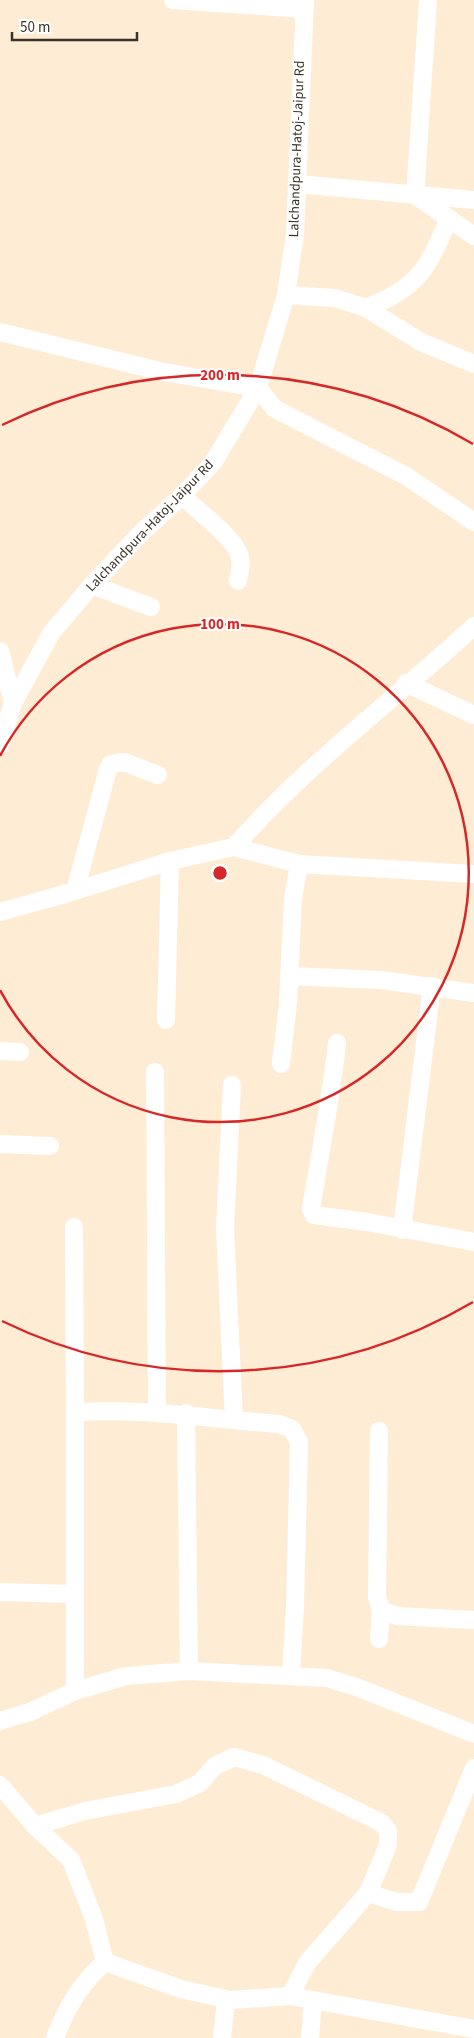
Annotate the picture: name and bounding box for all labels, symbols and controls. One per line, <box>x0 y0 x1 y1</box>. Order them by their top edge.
scale bar <box>12 10 138 42</box>
text: 50 m <box>20 17 50 38</box>
street label: Lalchandpura-Hatoj-Jaipur Rd <box>284 60 310 238</box>
text: 200 m <box>200 365 240 386</box>
street label: Lalchandpura-Hatoj-Jaipur Rd <box>81 455 219 597</box>
text: 100 m <box>200 614 240 635</box>
centre of rings <box>211 864 229 882</box>

